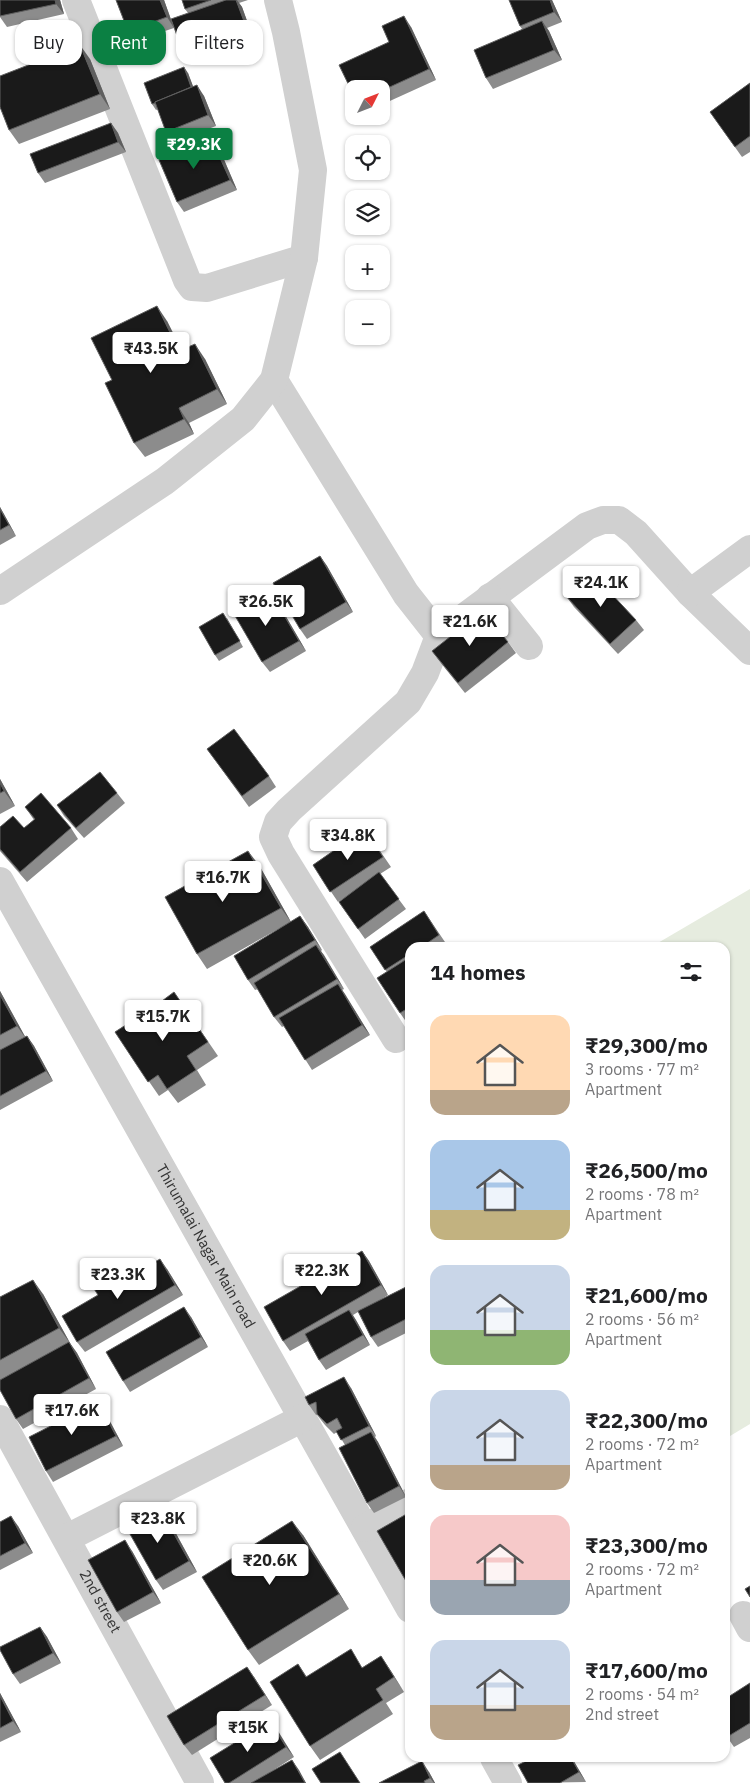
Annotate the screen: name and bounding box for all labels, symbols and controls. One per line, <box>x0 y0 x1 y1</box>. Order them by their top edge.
chip: Buy <box>15 20 82 65</box>
chip: Rent <box>92 20 166 65</box>
chip: Filters <box>176 20 263 65</box>
north arrow <box>345 80 390 125</box>
map controls <box>345 80 390 345</box>
pin: ₹29.3K <box>153 128 235 170</box>
text: ₹29.3K <box>167 134 221 154</box>
button: locate <box>345 135 390 180</box>
button: layers <box>345 190 390 235</box>
button: + <box>345 245 390 290</box>
button: − <box>345 300 390 345</box>
pin: ₹43.5K <box>110 332 192 374</box>
text: ₹43.5K <box>124 338 178 358</box>
pin: ₹24.1K <box>560 566 642 608</box>
text: ₹24.1K <box>574 572 628 592</box>
pin: ₹26.5K <box>225 584 307 627</box>
text: ₹26.5K <box>239 591 293 611</box>
pin: ₹21.6K <box>429 604 511 647</box>
text: ₹21.6K <box>443 611 497 631</box>
pin: ₹34.8K <box>307 818 389 861</box>
text: ₹34.8K <box>321 825 375 845</box>
pin: ₹16.7K <box>182 860 264 903</box>
text: ₹16.7K <box>196 867 250 887</box>
text: 14 homes <box>430 958 526 986</box>
icon: filters <box>677 958 705 986</box>
pin: ₹15.7K <box>122 1000 204 1042</box>
text: ₹15.7K <box>136 1006 190 1026</box>
text: ₹29,300/mo <box>585 1031 708 1059</box>
icon: home <box>470 1035 530 1095</box>
text: 3 rooms · 77 m² <box>585 1059 699 1079</box>
text: Apartment <box>585 1079 662 1099</box>
text: ₹26,500/mo <box>585 1156 708 1184</box>
street label: Thirumalai Nagar Main road <box>152 1160 260 1331</box>
icon: home <box>470 1160 530 1220</box>
text: 2 rooms · 78 m² <box>585 1184 699 1204</box>
text: Apartment <box>585 1204 662 1224</box>
pin: ₹22.3K <box>281 1254 363 1296</box>
pin: ₹23.3K <box>77 1258 159 1300</box>
text: ₹22.3K <box>295 1260 349 1280</box>
text: ₹23.3K <box>91 1264 145 1284</box>
text: ₹21,600/mo <box>585 1281 708 1309</box>
icon: home <box>470 1285 530 1345</box>
text: 2 rooms · 56 m² <box>585 1309 699 1329</box>
text: Apartment <box>585 1329 662 1349</box>
pin: ₹17.6K <box>31 1394 113 1436</box>
text: ₹17.6K <box>45 1400 99 1420</box>
text: ₹22,300/mo <box>585 1406 708 1434</box>
icon: home <box>470 1410 530 1470</box>
text: 2 rooms · 72 m² <box>585 1434 699 1454</box>
text: Apartment <box>585 1454 662 1474</box>
pin: ₹23.8K <box>117 1502 199 1544</box>
text: ₹23.8K <box>131 1508 185 1528</box>
text: ₹23,300/mo <box>585 1531 708 1559</box>
icon: home <box>470 1535 530 1595</box>
pin: ₹20.6K <box>229 1544 311 1586</box>
text: ₹20.6K <box>243 1550 297 1570</box>
text: 2 rooms · 72 m² <box>585 1559 699 1579</box>
street label: 2nd street <box>76 1566 126 1636</box>
text: Apartment <box>585 1579 662 1599</box>
text: ₹17,600/mo <box>585 1656 708 1684</box>
icon: home <box>470 1660 530 1720</box>
text: 2 rooms · 54 m² <box>585 1684 699 1704</box>
text: 2nd street <box>585 1704 659 1724</box>
pin: ₹15K <box>218 1710 278 1753</box>
text: ₹15K <box>228 1717 268 1737</box>

